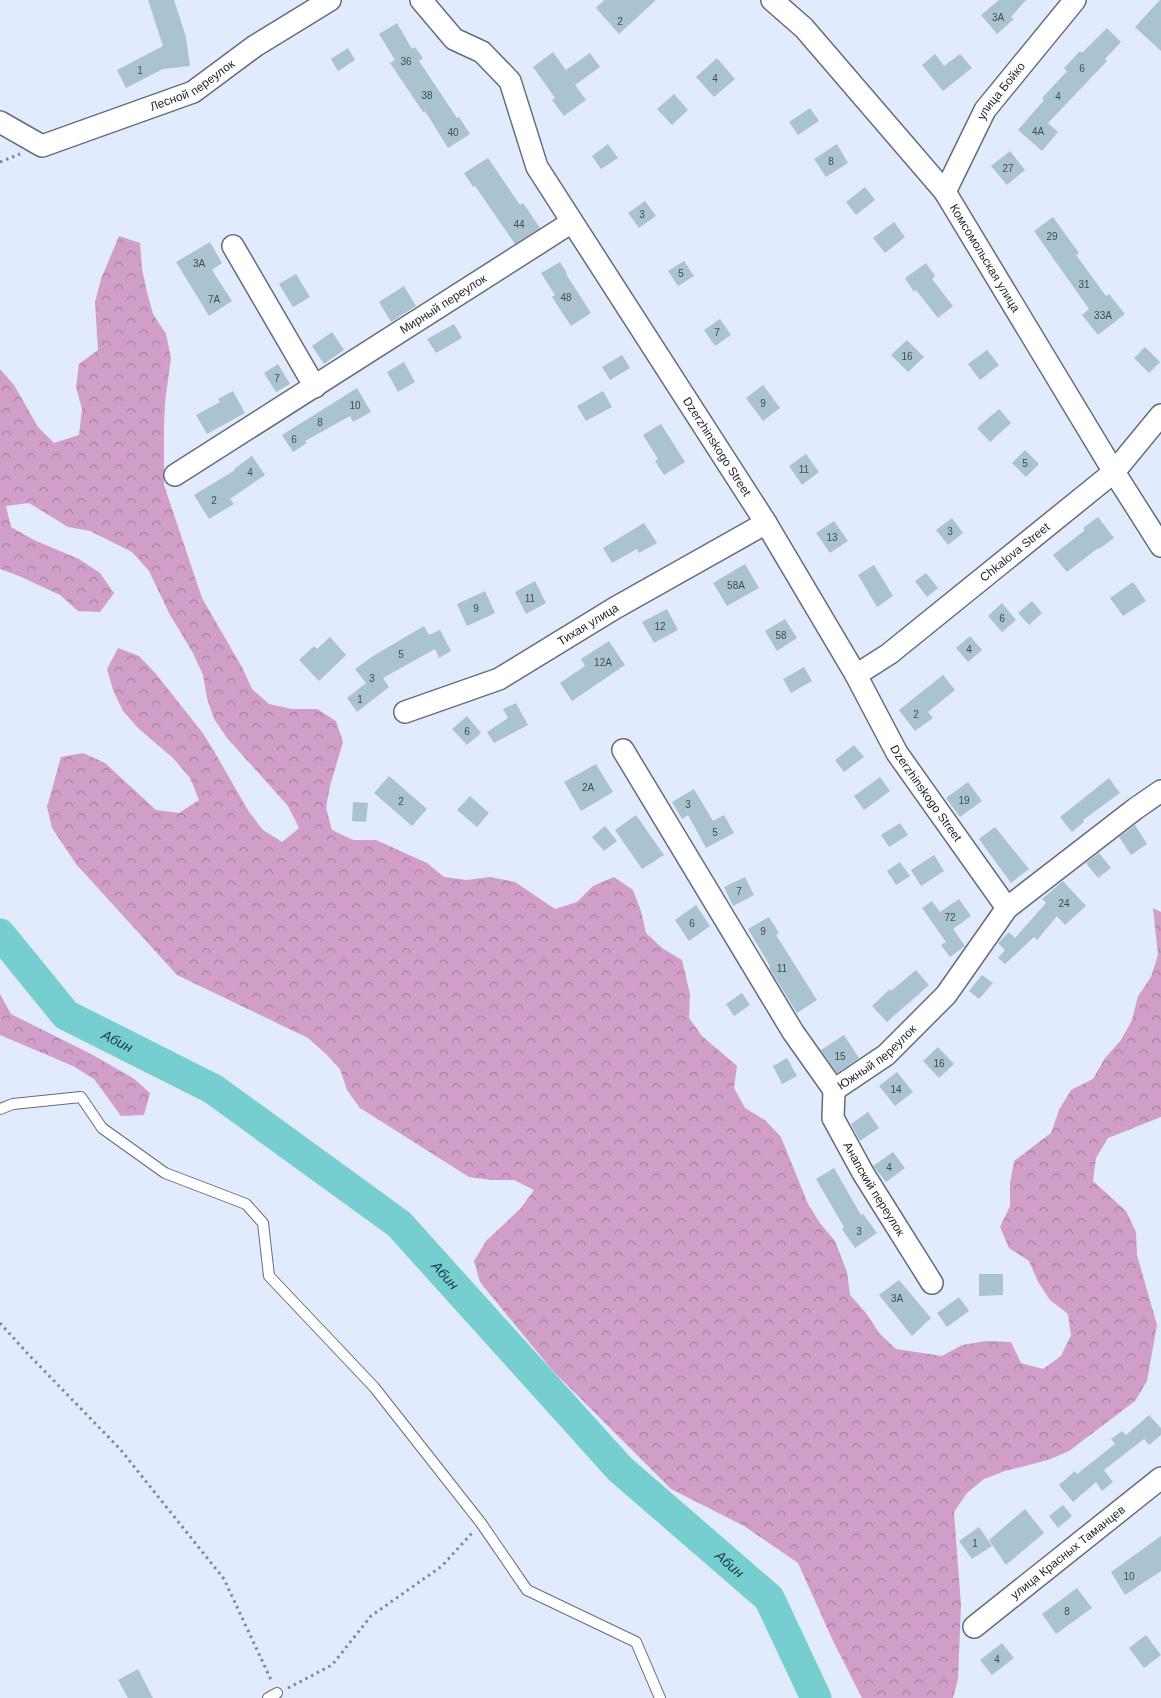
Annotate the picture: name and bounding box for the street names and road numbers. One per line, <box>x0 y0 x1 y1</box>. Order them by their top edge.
street label: Лесной переулок <box>148 56 238 114</box>
street label: улица Бойко <box>974 59 1028 122</box>
street label: Комсомольская улица <box>947 201 1023 315</box>
street label: Мирный переулок <box>397 271 490 337</box>
street label: Dzerzhinskogo Street <box>680 395 754 499</box>
street label: Chkalova Street <box>977 519 1053 585</box>
street label: Тихая улица <box>555 600 621 648</box>
street label: Dzerzhinskogo Street <box>887 743 965 845</box>
street label: Южный переулок <box>835 1021 920 1093</box>
street label: Анапский переулок <box>840 1140 908 1239</box>
street label: улица Красных Таманцев <box>1008 1502 1128 1602</box>

